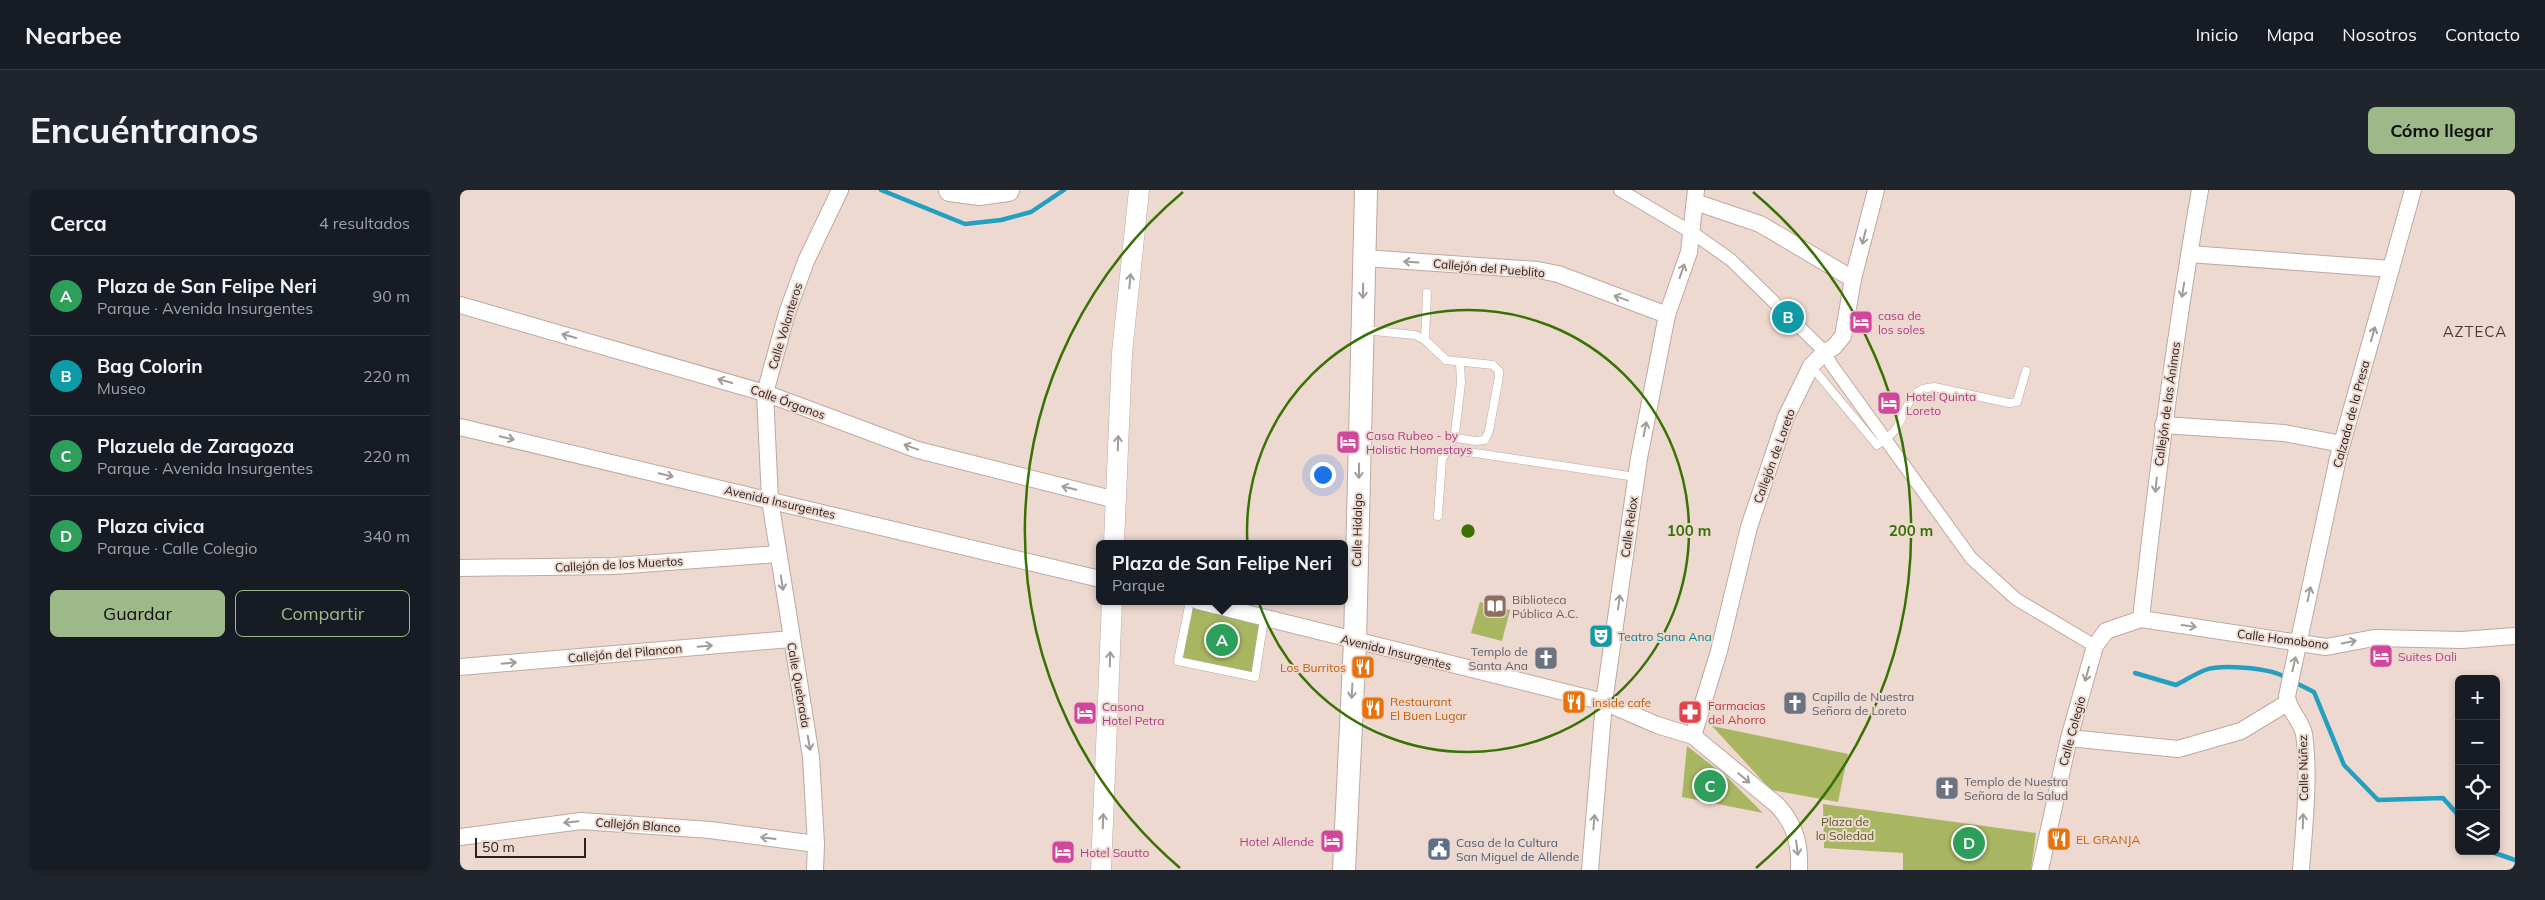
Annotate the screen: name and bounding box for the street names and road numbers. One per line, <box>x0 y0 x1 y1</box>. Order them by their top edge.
street label: Callejón del Pueblito <box>1432 256 1546 280</box>
street label: Calle Volanteros <box>765 281 805 371</box>
street label: Callejón de las Ánimas <box>2151 341 2183 467</box>
street label: Calzada de la Presa <box>2329 359 2373 469</box>
street label: Calle Órganos <box>749 382 827 422</box>
street label: Callejón de Loreto <box>1750 407 1798 505</box>
street label: Avenida Insurgentes <box>723 482 837 522</box>
street label: Calle Hidalgo <box>1349 493 1365 567</box>
street label: Calle Relox <box>1617 495 1641 558</box>
street label: Callejón de los Muertos <box>555 553 684 575</box>
street label: Calle Homobono <box>2236 626 2330 652</box>
street label: Avenida Insurgentes <box>1339 631 1453 673</box>
street label: Callejón del Pilancon <box>567 641 683 665</box>
street label: Calle Quebrada <box>784 641 814 729</box>
street label: Calle Colegio <box>2055 694 2089 768</box>
street label: Calle Núñez <box>2295 735 2311 801</box>
street label: Callejón Blanco <box>595 815 681 835</box>

